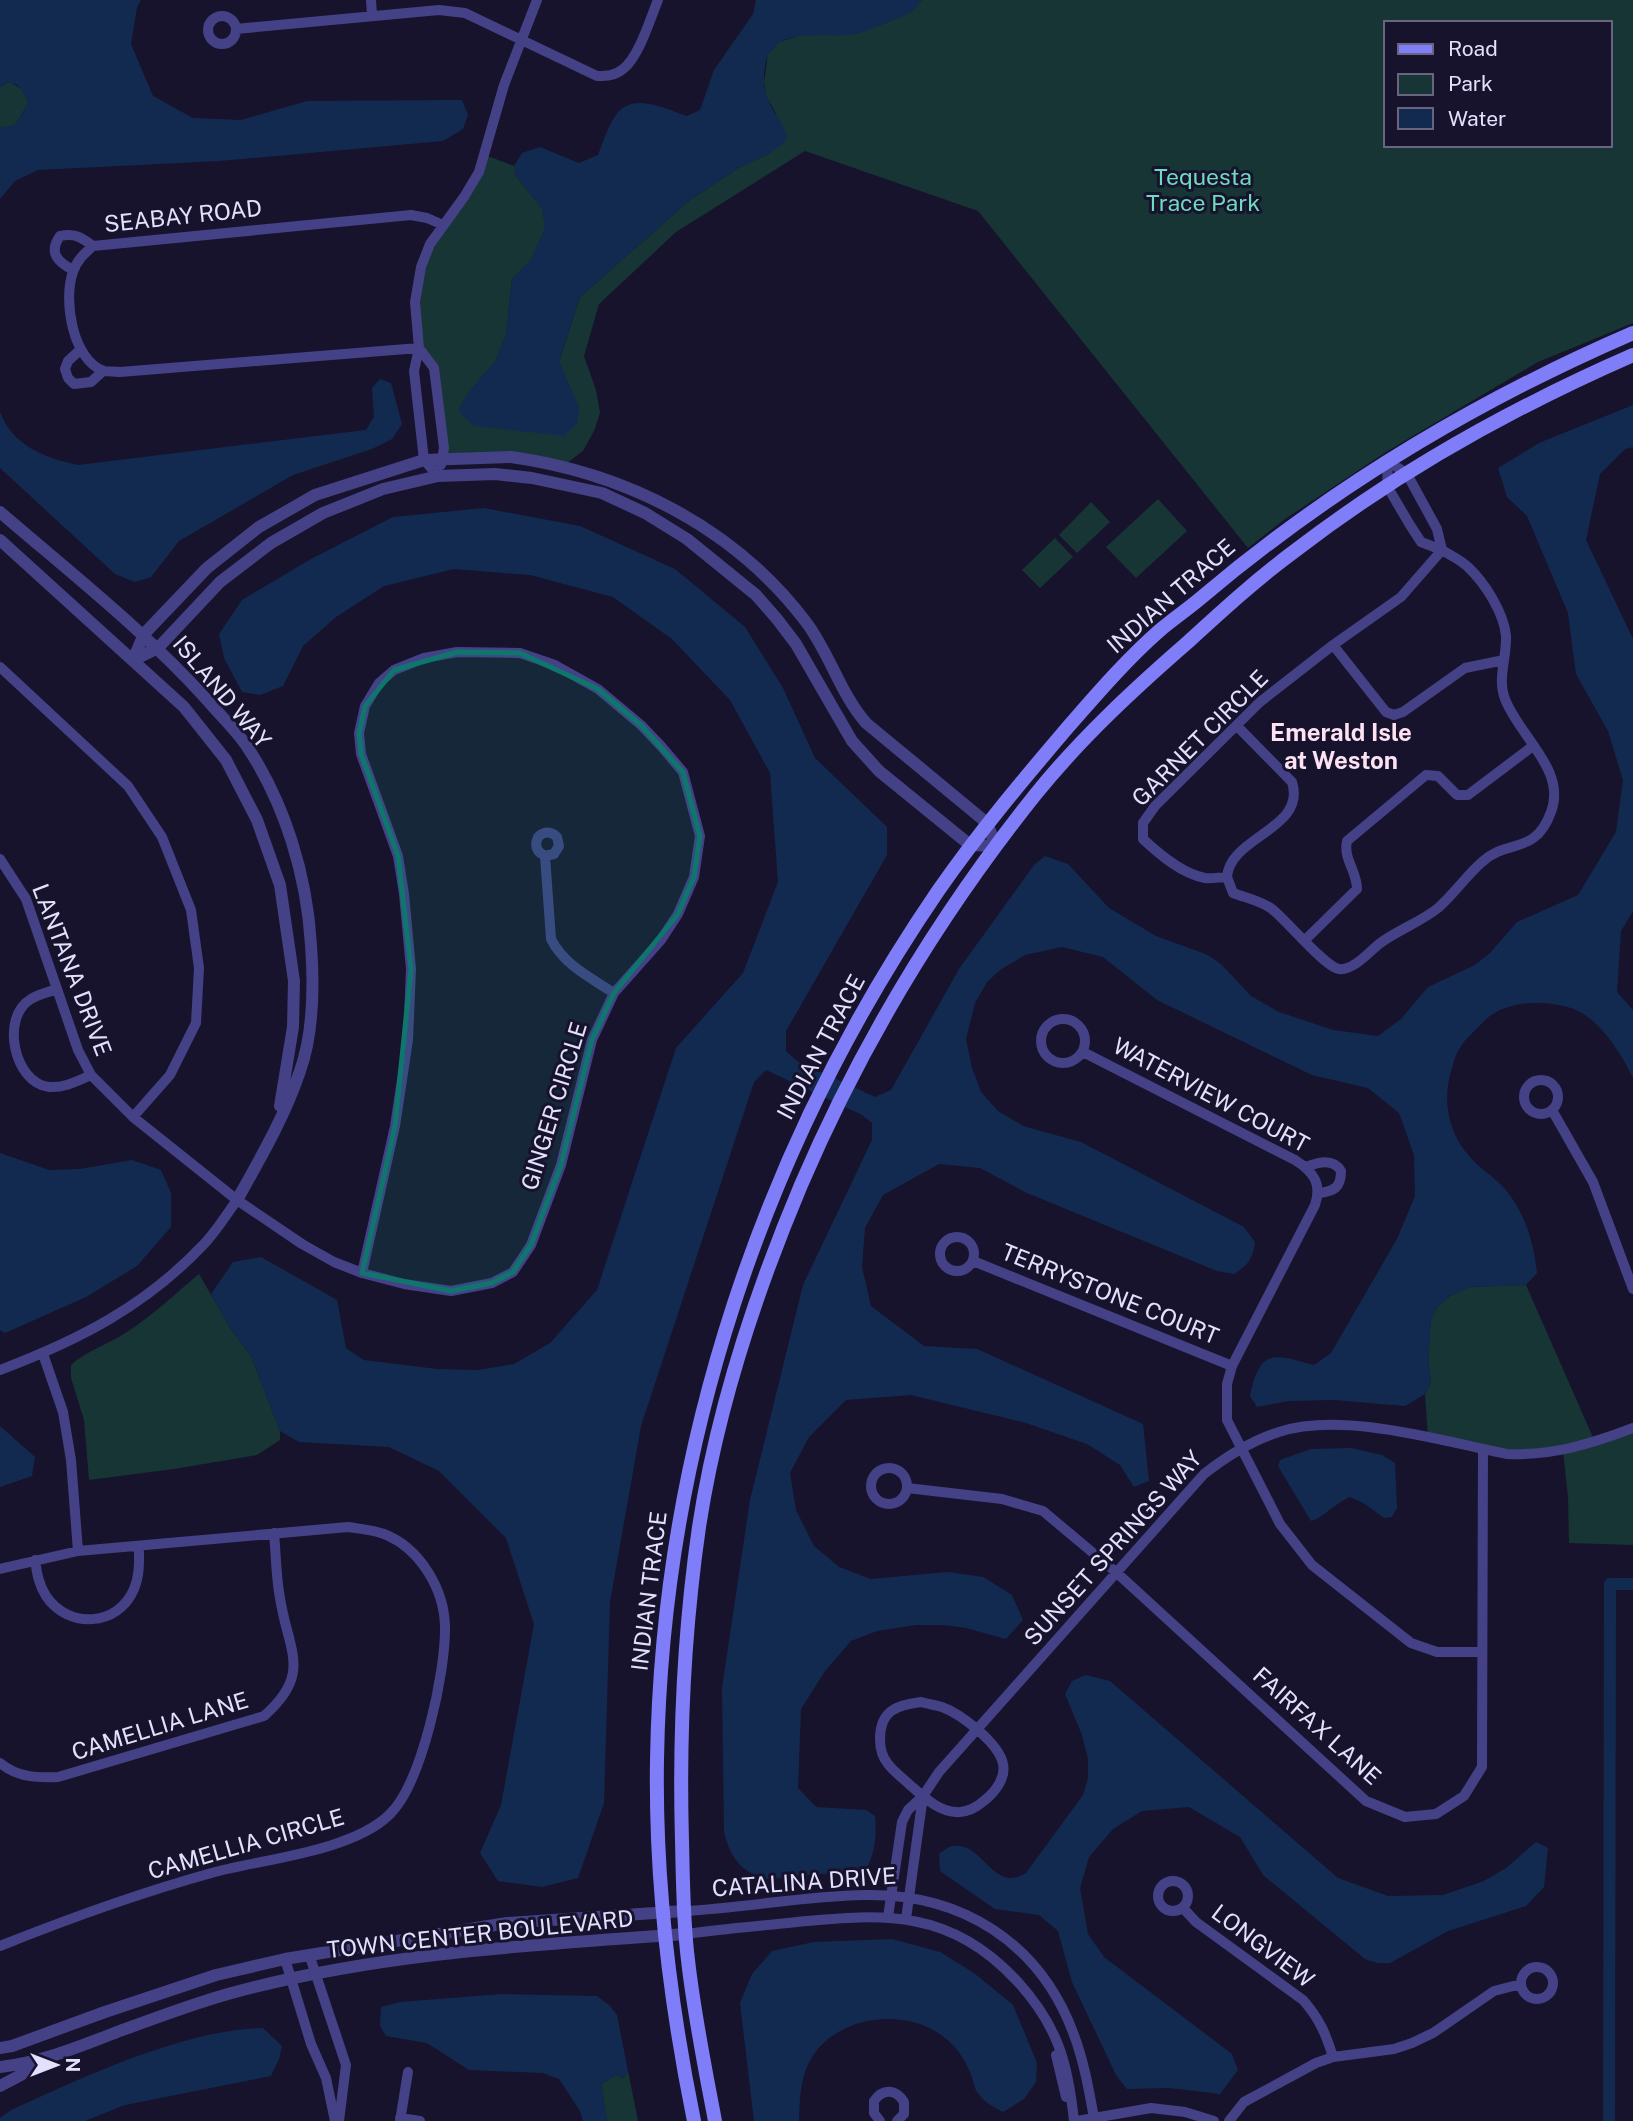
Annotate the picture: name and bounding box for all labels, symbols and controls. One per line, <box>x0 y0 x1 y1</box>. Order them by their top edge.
legend <box>1384 21 1612 147</box>
text: Road <box>1448 36 1498 61</box>
text: Park <box>1448 71 1493 96</box>
text: Water <box>1448 106 1506 131</box>
park label: Tequesta Trace Park <box>1146 163 1260 216</box>
street label: SEABAY ROAD <box>103 194 263 237</box>
street label: INDIAN TRACE <box>1101 533 1240 658</box>
street label: ISLAND WAY <box>168 630 277 753</box>
street label: GARNET CIRCLE <box>1126 664 1273 811</box>
district label: Emerald Isle at Weston <box>1270 718 1412 774</box>
street label: LANTANA DRIVE <box>27 880 118 1060</box>
street label: INDIAN TRACE <box>771 970 870 1124</box>
street label: GINGER CIRCLE <box>515 1019 592 1193</box>
street label: WATERVIEW COURT <box>1109 1031 1314 1158</box>
street label: TERRYSTONE COURT <box>998 1238 1223 1350</box>
street label: SUNSET SPRINGS WAY <box>1018 1445 1207 1651</box>
street label: INDIAN TRACE <box>625 1510 672 1672</box>
street label: FAIRFAX LANE <box>1248 1661 1387 1790</box>
street label: CAMELLIA LANE <box>68 1686 251 1765</box>
street label: CAMELLIA CIRCLE <box>145 1803 347 1884</box>
street label: CATALINA DRIVE <box>711 1862 897 1901</box>
street label: LONGVIEW <box>1207 1898 1320 1993</box>
street label: TOWN CENTER BOULEVARD <box>325 1904 635 1963</box>
north arrow <box>21 2030 91 2100</box>
text: N <box>62 2058 84 2072</box>

